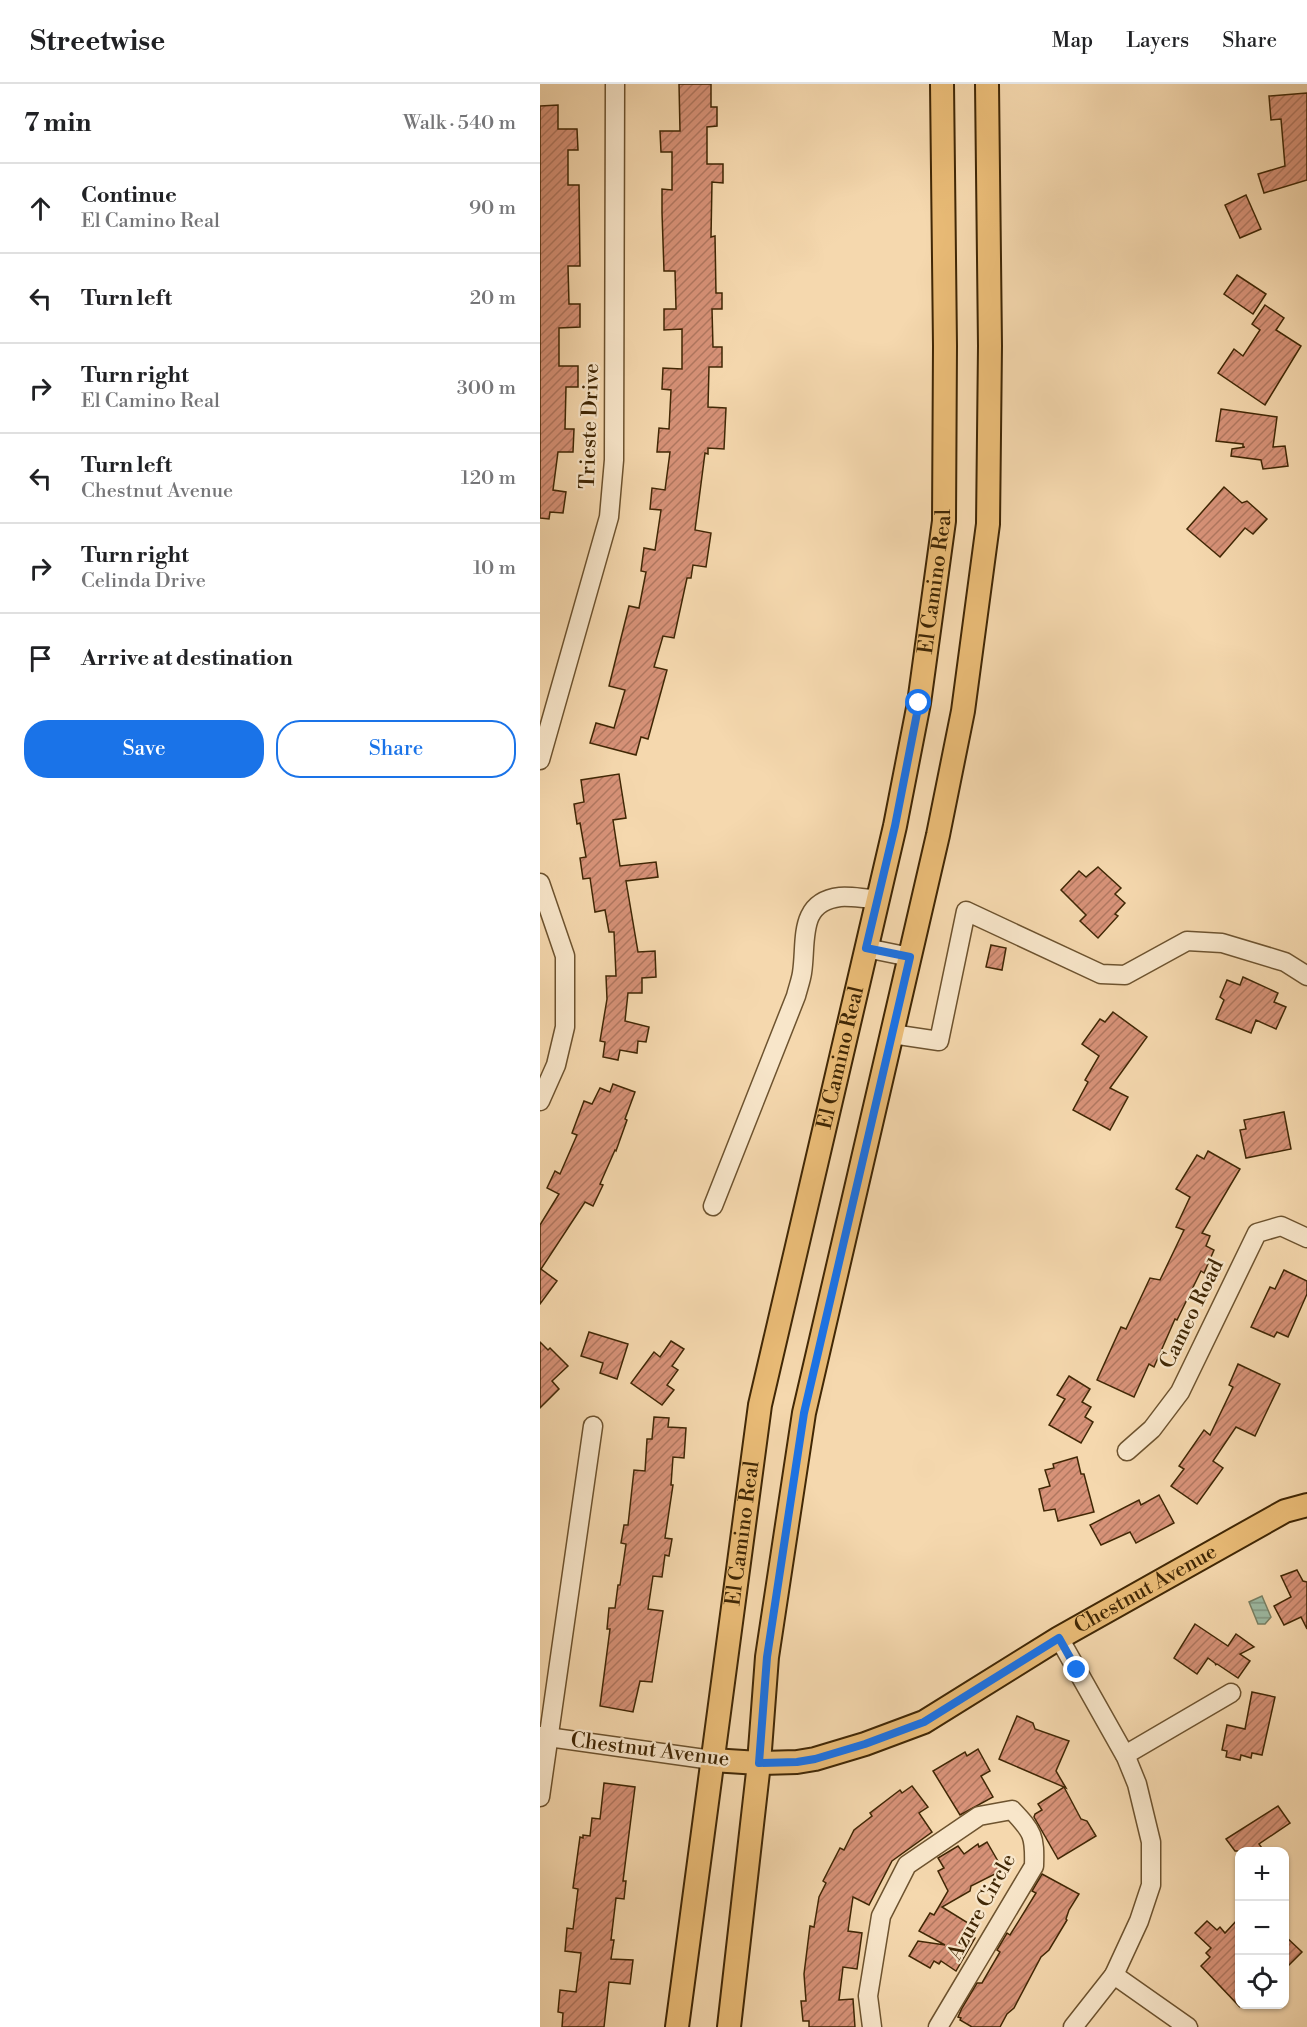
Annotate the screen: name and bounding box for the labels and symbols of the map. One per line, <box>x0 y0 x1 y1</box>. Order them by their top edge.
street label: Trieste Drive <box>575 363 605 489</box>
street label: El Camino Real <box>913 509 957 656</box>
route start <box>905 689 931 715</box>
street label: El Camino Real <box>812 984 870 1132</box>
street label: Cameo Road <box>1154 1255 1230 1373</box>
street label: El Camino Real <box>720 1459 765 1607</box>
street label: Chestnut Avenue <box>1070 1539 1222 1640</box>
route end <box>1063 1656 1089 1682</box>
street label: Chestnut Avenue <box>569 1727 731 1773</box>
street label: Azure Circle <box>942 1849 1022 1966</box>

